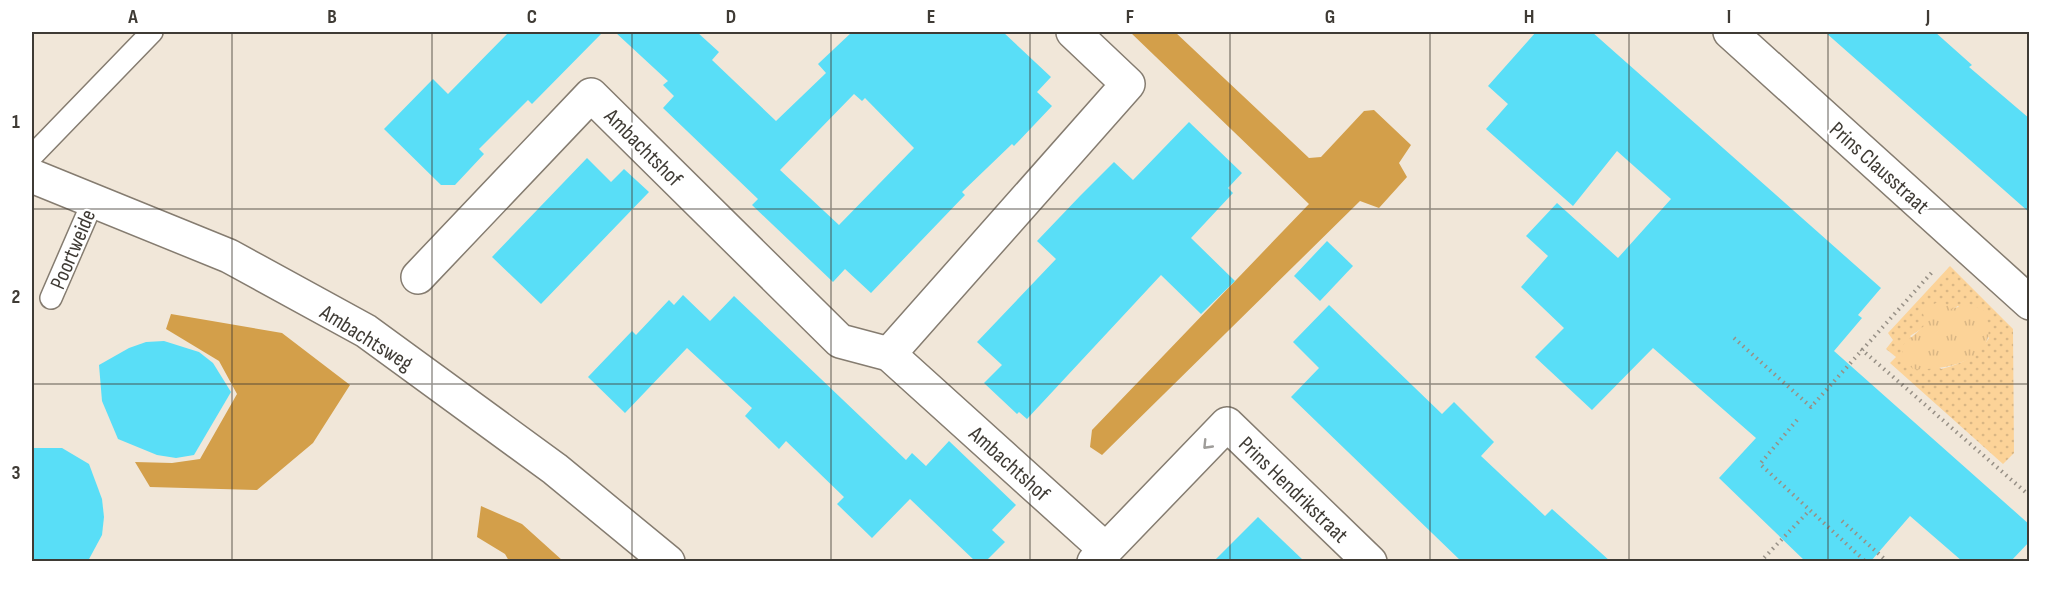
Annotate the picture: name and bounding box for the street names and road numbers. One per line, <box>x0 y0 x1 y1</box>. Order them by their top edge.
street label: Ambachtshof <box>598 103 688 193</box>
street label: Prins Clausstraat <box>1824 116 1935 220</box>
street label: Poortweide <box>45 206 102 294</box>
street label: Ambachtsweg <box>314 299 418 377</box>
street label: Ambachtshof <box>962 420 1055 508</box>
street label: Prins Hendrikstraat <box>1233 431 1354 549</box>

